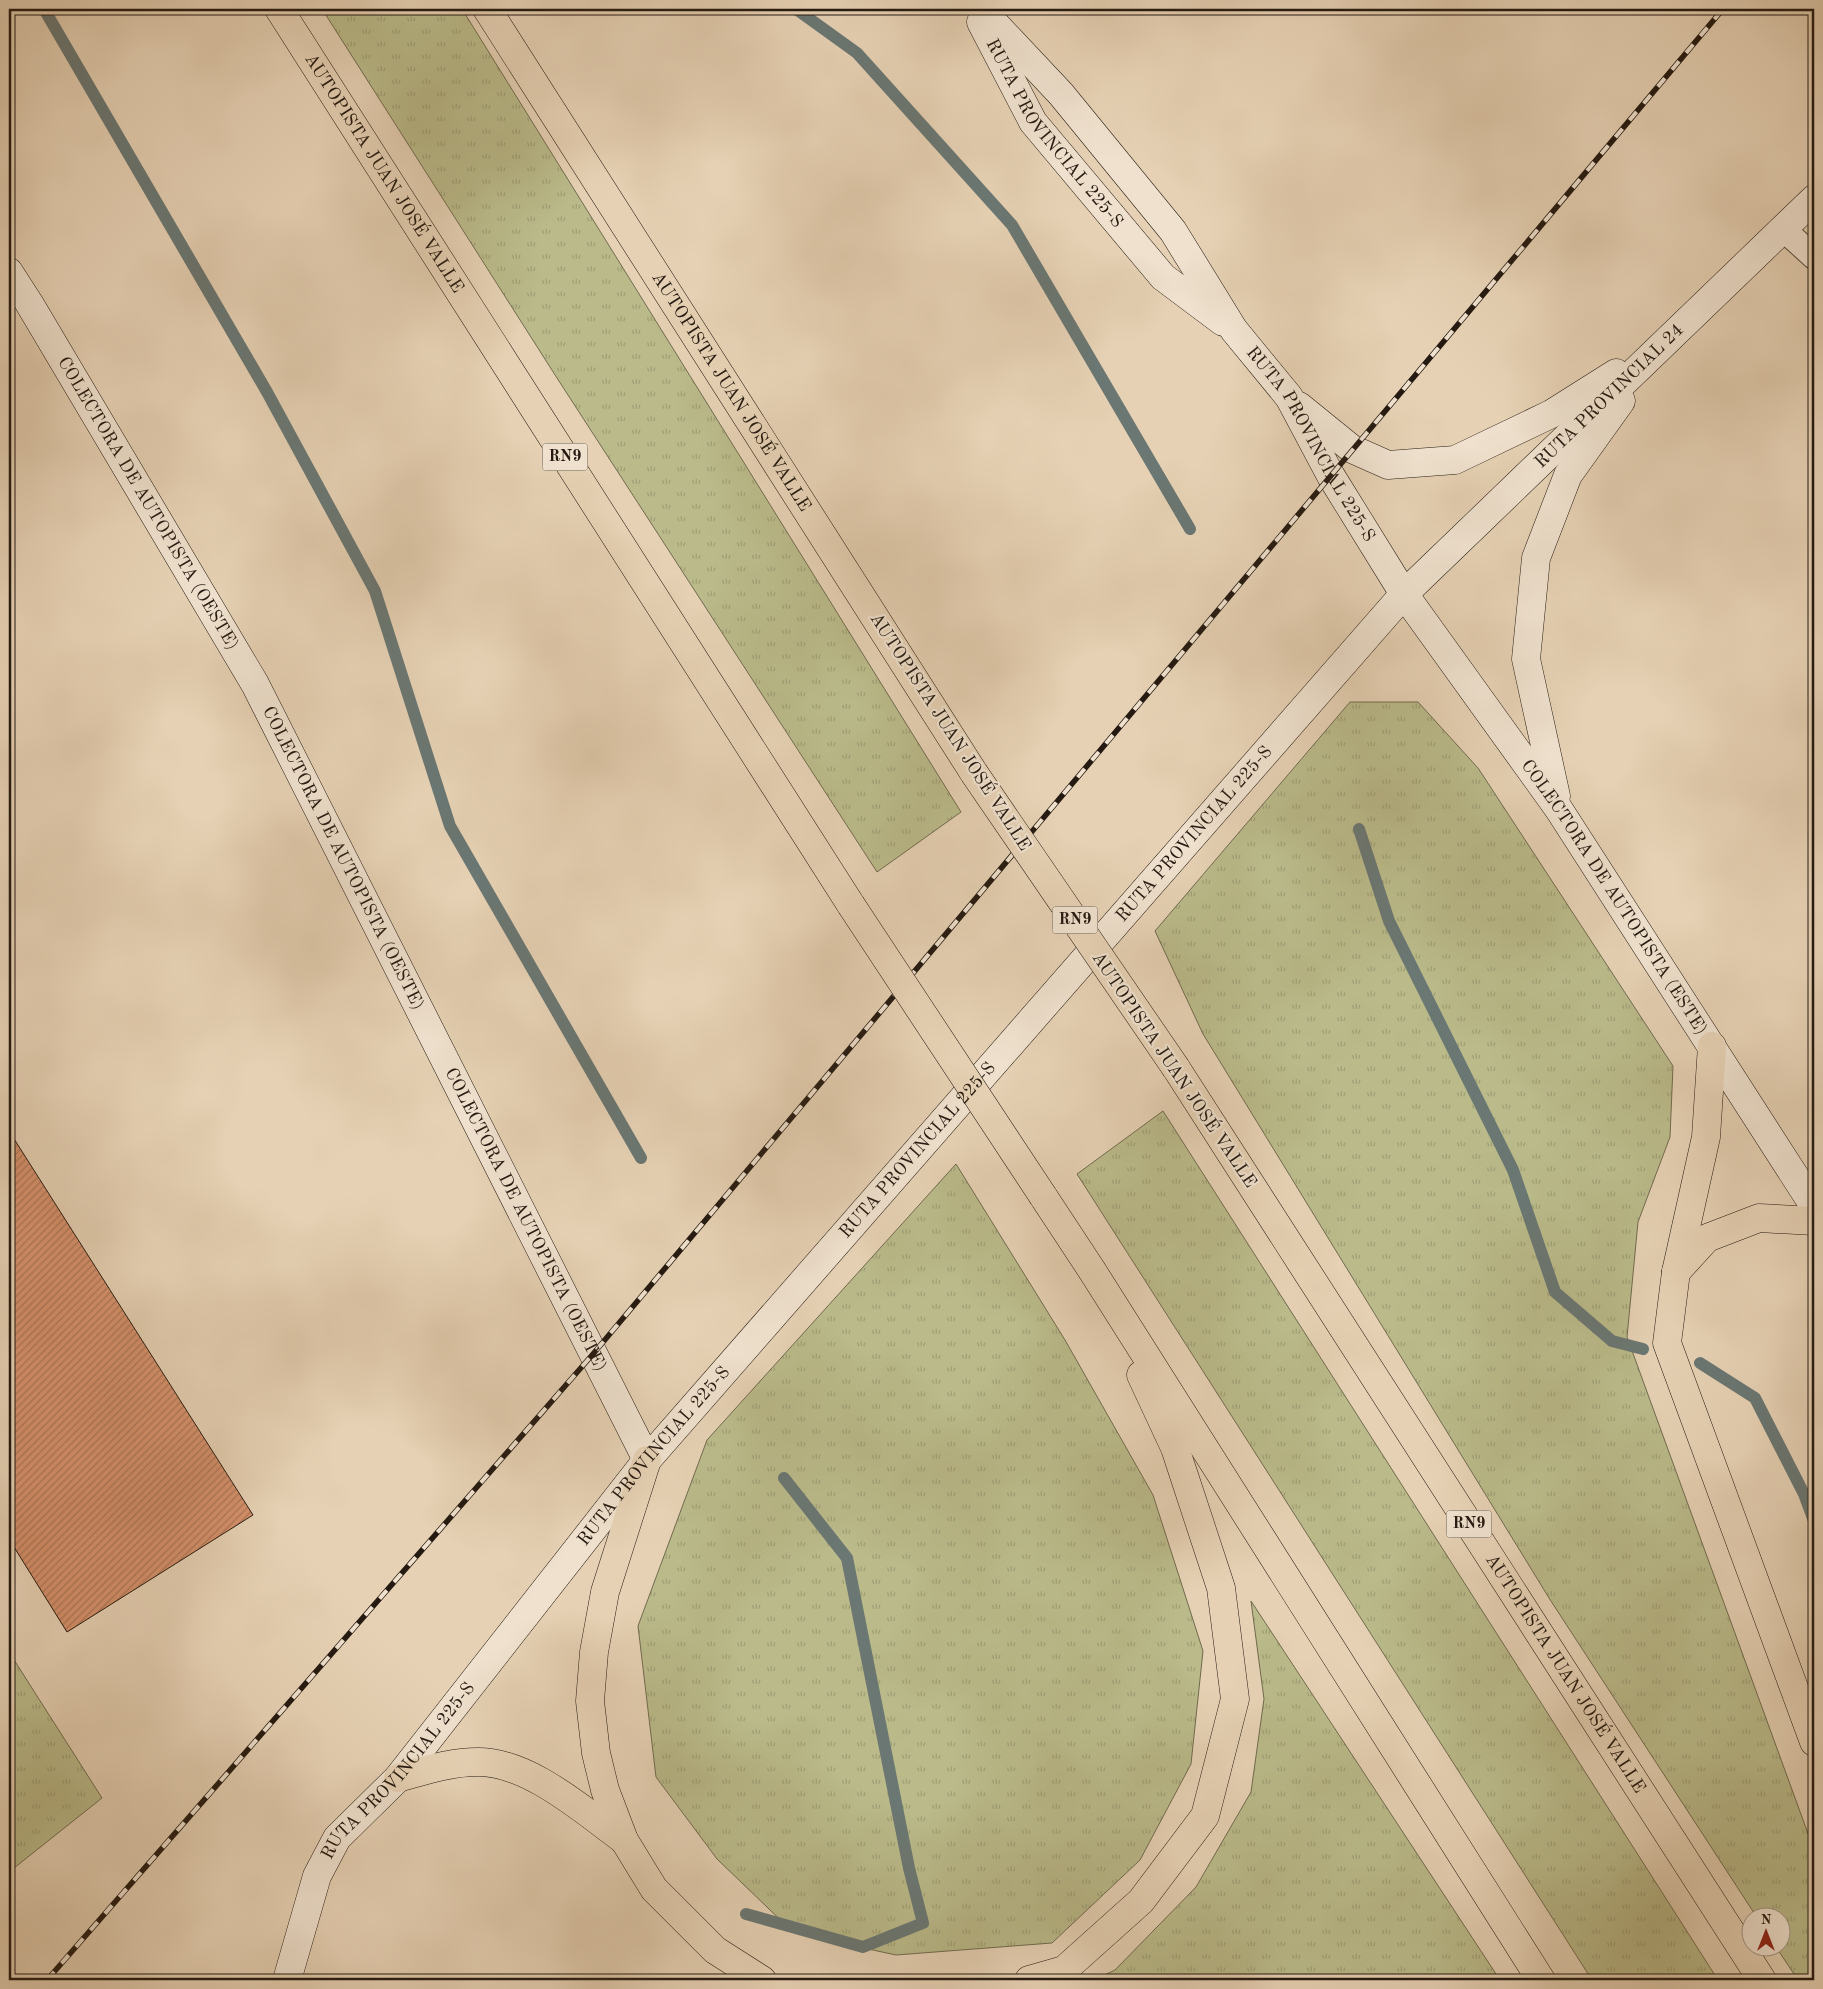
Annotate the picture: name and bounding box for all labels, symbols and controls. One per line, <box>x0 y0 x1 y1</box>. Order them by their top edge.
street label: RUTA PROVINCIAL 225-S <box>982 36 1126 231</box>
street label: AUTOPISTA JUAN JOSÉ VALLE <box>301 51 467 296</box>
street label: AUTOPISTA JUAN JOSÉ VALLE <box>648 269 814 515</box>
street label: RUTA PROVINCIAL 24 <box>1532 321 1687 472</box>
street label: RUTA PROVINCIAL 225-S <box>1243 343 1378 545</box>
street label: COLECTORA DE AUTOPISTA (OESTE) <box>54 354 243 653</box>
road number: RN9 <box>542 444 588 471</box>
street label: AUTOPISTA JUAN JOSÉ VALLE <box>866 608 1037 854</box>
street label: COLECTORA DE AUTOPISTA (OESTE) <box>259 704 428 1013</box>
street label: RUTA PROVINCIAL 225-S <box>1113 743 1276 925</box>
street label: COLECTORA DE AUTOPISTA (ESTE) <box>1517 757 1711 1038</box>
road number: RN9 <box>1052 906 1098 934</box>
street label: AUTOPISTA JUAN JOSÉ VALLE <box>1088 947 1263 1191</box>
street label: RUTA PROVINCIAL 225-S <box>836 1059 999 1242</box>
street label: COLECTORA DE AUTOPISTA (OESTE) <box>442 1065 611 1374</box>
street label: RUTA PROVINCIAL 225-S <box>574 1363 733 1549</box>
road number: RN9 <box>1446 1510 1492 1538</box>
street label: AUTOPISTA JUAN JOSÉ VALLE <box>1482 1551 1648 1796</box>
street label: RUTA PROVINCIAL 225-S <box>318 1679 478 1862</box>
north arrow <box>1740 1906 1790 1956</box>
text: N <box>1761 1913 1772 1927</box>

